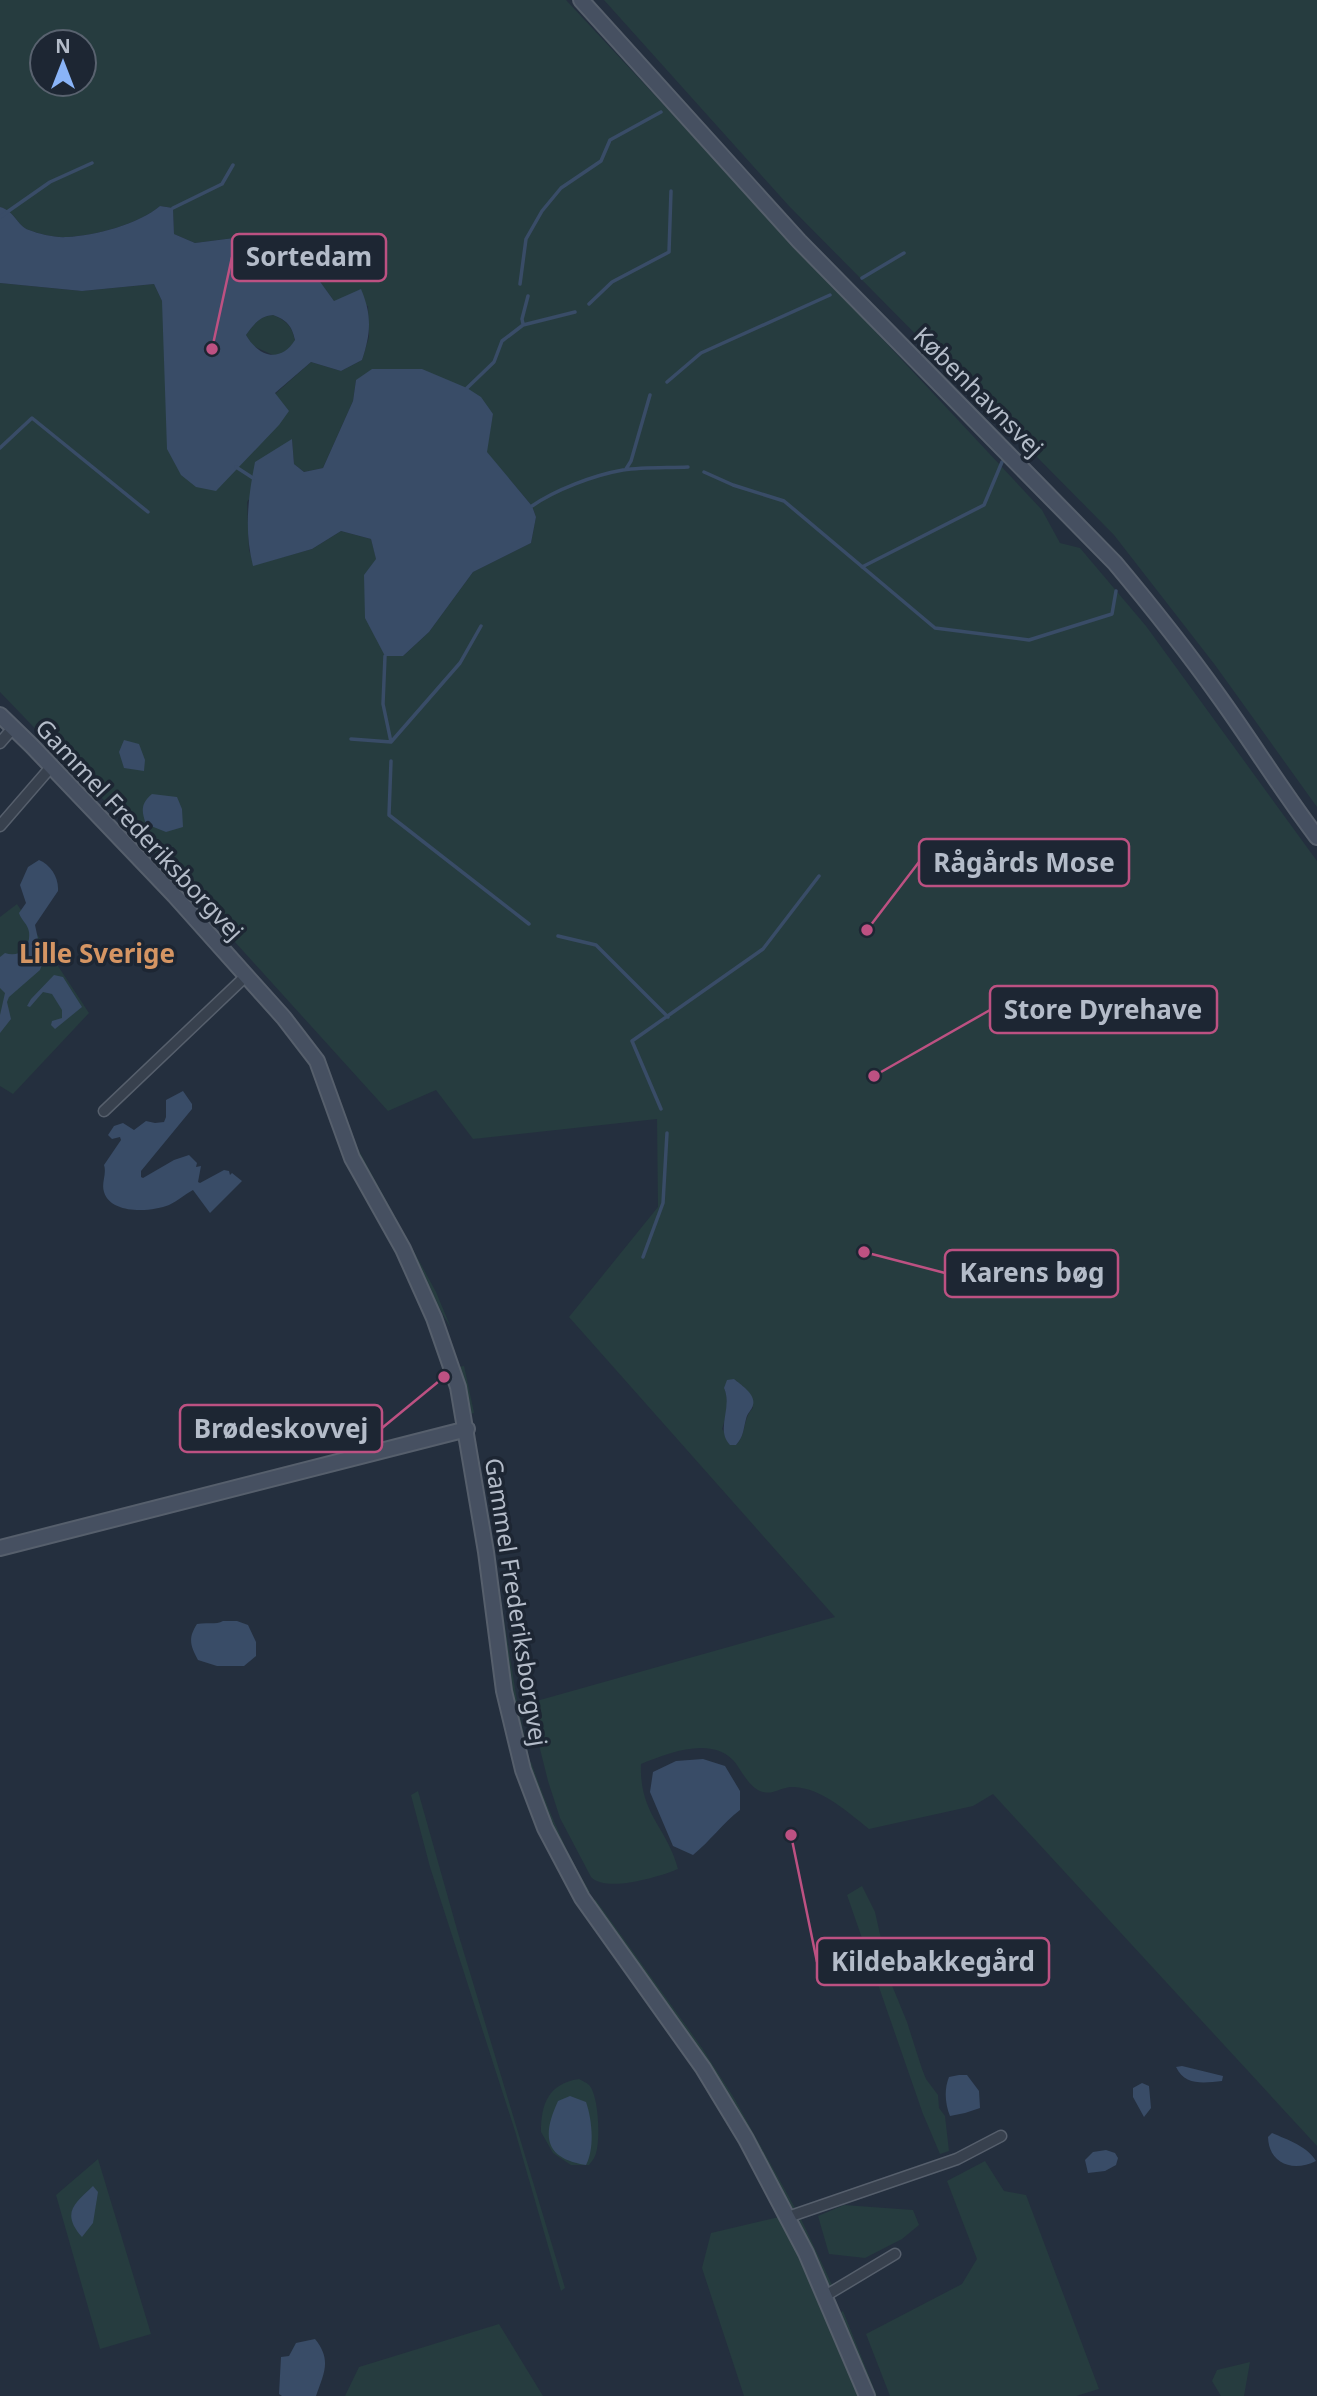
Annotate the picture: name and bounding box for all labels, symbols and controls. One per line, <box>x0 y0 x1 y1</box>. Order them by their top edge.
north arrow <box>28 28 98 98</box>
text: N <box>55 33 71 59</box>
callout: Sortedam <box>232 234 386 281</box>
text: Sortedam <box>246 238 372 274</box>
street label: Københavnsvej <box>907 319 1051 463</box>
street label: Gammel Frederiksborgvej <box>29 711 251 947</box>
callout: Rågårds Mose <box>919 839 1129 886</box>
text: Rågårds Mose <box>933 844 1115 880</box>
district label: Lille Sverige <box>19 935 175 971</box>
callout: Store Dyrehave <box>990 986 1217 1033</box>
text: Store Dyrehave <box>1004 991 1202 1027</box>
callout: Karens bøg <box>945 1250 1118 1297</box>
text: Karens bøg <box>959 1254 1105 1290</box>
callout: Brødeskovvej <box>180 1405 382 1452</box>
text: Brødeskovvej <box>194 1410 368 1446</box>
street label: Gammel Frederiksborgvej <box>478 1455 556 1749</box>
callout: Kildebakkegård <box>817 1938 1049 1985</box>
text: Kildebakkegård <box>831 1943 1035 1979</box>

